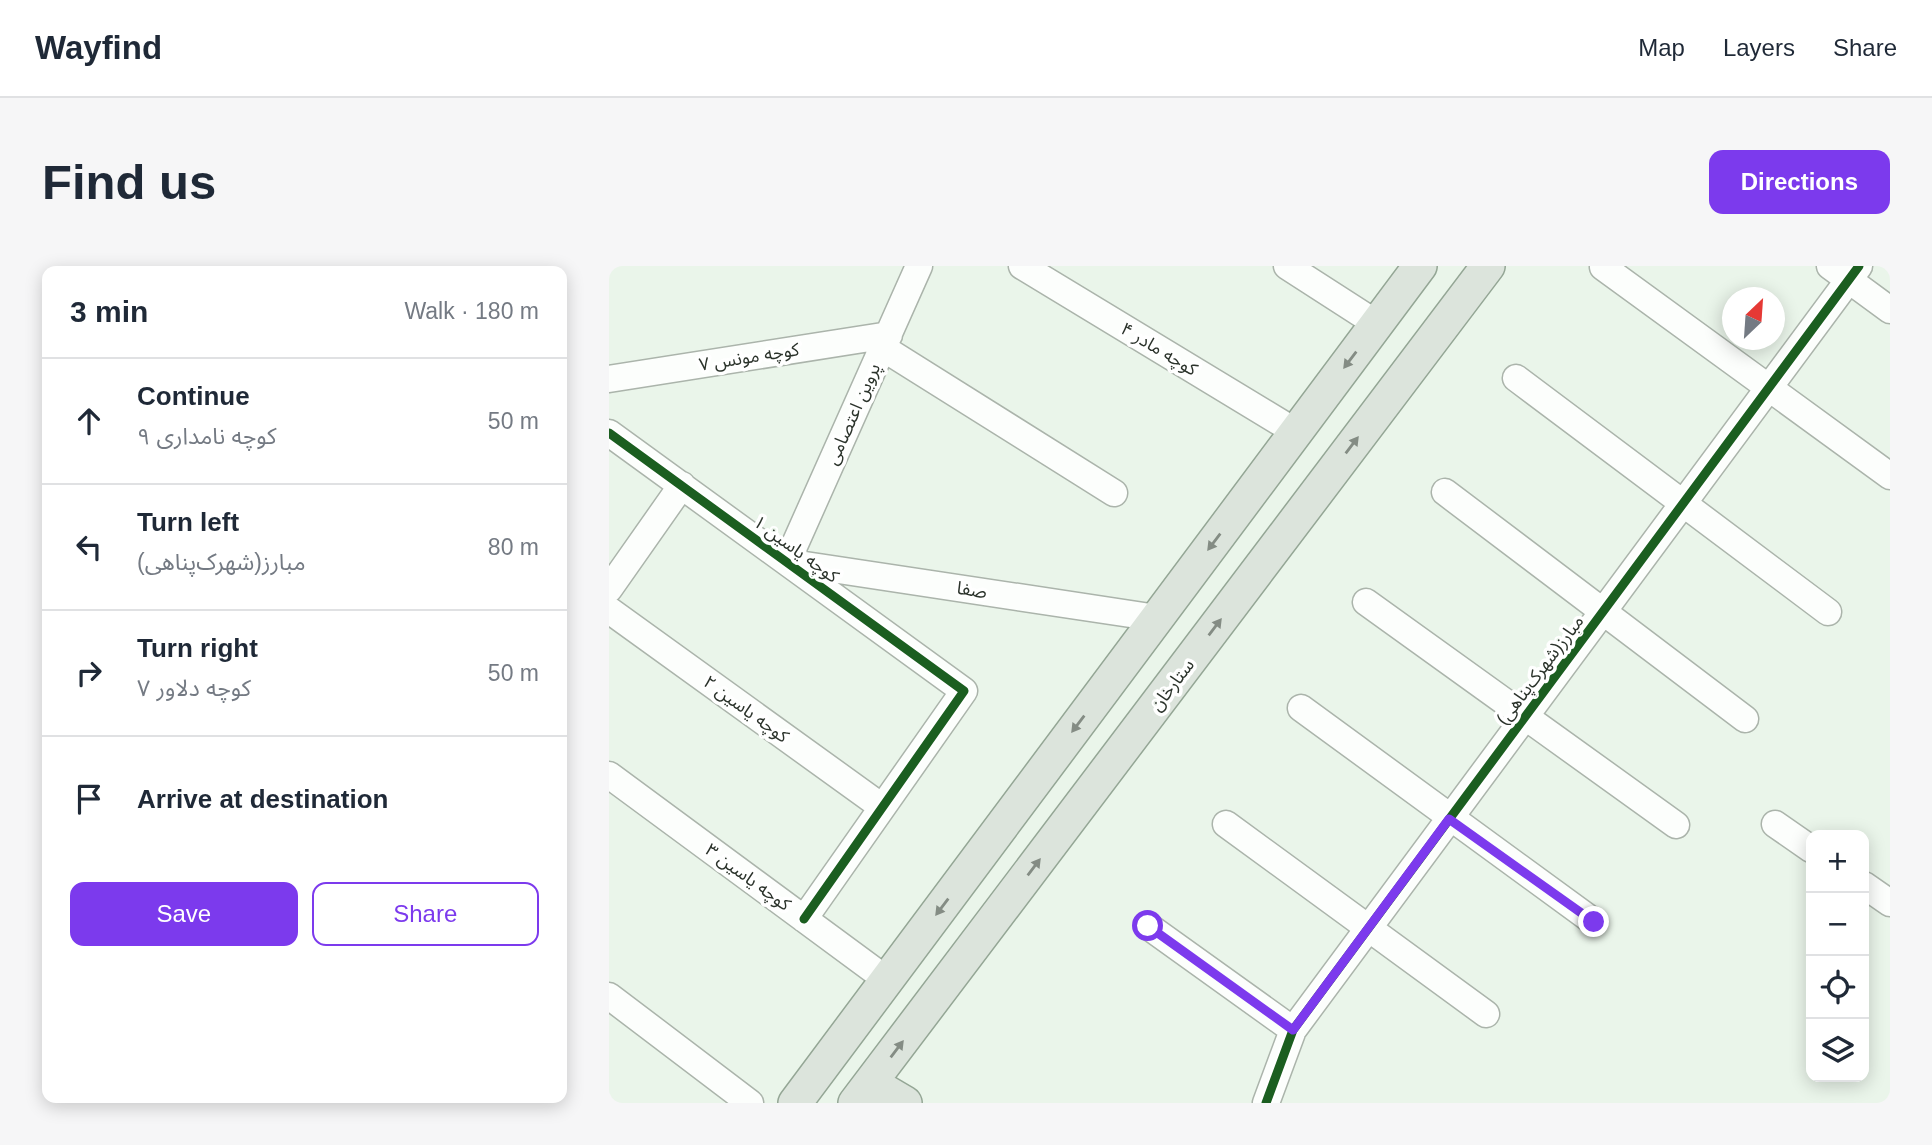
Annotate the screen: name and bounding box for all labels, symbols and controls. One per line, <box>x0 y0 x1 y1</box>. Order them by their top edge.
text: Wayfind <box>35 29 162 66</box>
text: Map <box>1638 34 1685 61</box>
text: Layers <box>1723 34 1795 61</box>
text: Share <box>1833 34 1897 61</box>
button: Directions <box>1709 150 1890 214</box>
text: Find us <box>42 155 216 209</box>
north arrow <box>1722 287 1785 350</box>
text: 3 min <box>70 295 148 328</box>
text: Walk · 180 m <box>404 298 539 324</box>
street label: کوچه مادر ۴ <box>1117 318 1201 381</box>
street label: کوچه مونس ۷ <box>697 339 801 376</box>
one-way arrow <box>1344 351 1358 369</box>
street label: پروین اعتصامی <box>822 360 885 468</box>
text: Continue <box>137 381 250 411</box>
icon: ahead <box>70 402 108 440</box>
text: 50 m <box>488 408 539 434</box>
text: کوچه نامداری ۹ <box>137 423 277 449</box>
one-way arrow <box>1345 437 1360 455</box>
text: Turn left <box>137 507 239 537</box>
street label: کوچه یاسین ۱ <box>749 511 843 588</box>
icon: left <box>70 528 108 566</box>
one-way arrow <box>1207 533 1221 551</box>
text: 80 m <box>488 534 539 560</box>
text: مبارز(شهرک‌پناهی) <box>137 549 306 575</box>
street label: صفا <box>955 578 989 602</box>
street label: مبارز(شهرک‌پناهی) <box>1492 611 1589 729</box>
one-way arrow <box>1208 618 1222 636</box>
text: Turn right <box>137 633 258 663</box>
icon: right <box>70 654 108 692</box>
street label: ستارخان <box>1146 655 1199 716</box>
text: 50 m <box>488 660 539 686</box>
street label: کوچه یاسین ۲ <box>699 671 793 748</box>
text: کوچه دلاور ۷ <box>137 675 251 701</box>
one-way arrow <box>1071 715 1085 734</box>
icon: arrive <box>70 780 108 818</box>
text: Arrive at destination <box>137 784 388 814</box>
map controls <box>1806 830 1869 1082</box>
button: + <box>1806 830 1869 893</box>
street label: کوچه یاسین ۳ <box>701 839 795 916</box>
one-way arrow <box>1026 858 1040 876</box>
button: Save <box>70 882 298 946</box>
button: Share <box>312 882 539 946</box>
button: − <box>1806 893 1869 956</box>
one-way arrow <box>935 898 949 916</box>
route end <box>1578 906 1609 937</box>
route start <box>1132 910 1163 941</box>
button: locate <box>1806 956 1869 1019</box>
button: layers <box>1806 1019 1869 1082</box>
one-way arrow <box>889 1040 904 1058</box>

